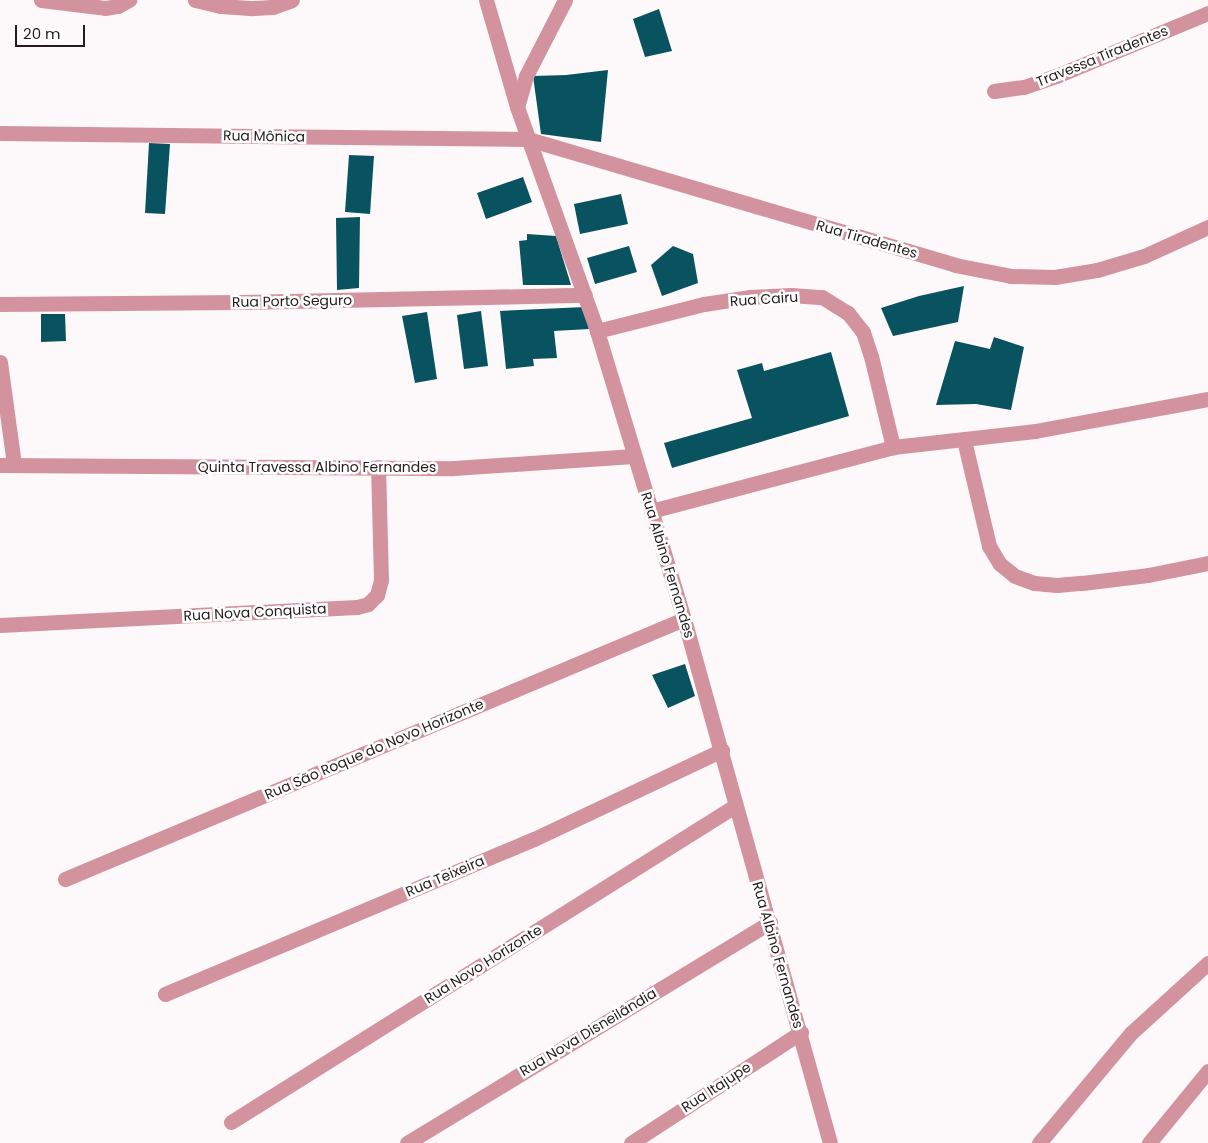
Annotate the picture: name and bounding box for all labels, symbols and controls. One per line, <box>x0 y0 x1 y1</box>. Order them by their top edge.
scale bar <box>18 15 88 47</box>
street label: Travessa Tiradentes <box>1034 22 1170 90</box>
text: 20 m <box>23 23 61 44</box>
street label: Rua Mônica <box>223 127 305 145</box>
street label: Rua Tiradentes <box>814 217 920 261</box>
street label: Rua Cairu <box>729 288 799 310</box>
street label: Rua Porto Seguro <box>232 292 352 310</box>
street label: Quinta Travessa Albino Fernandes <box>198 459 436 475</box>
street label: Rua Albino Fernandes <box>638 490 698 640</box>
street label: Rua Nova Conquista <box>183 600 327 624</box>
street label: Rua São Roque do Novo Horizonte <box>262 695 486 803</box>
street label: Rua Teixeira <box>403 852 487 900</box>
street label: Rua Albino Fernandes <box>749 880 807 1030</box>
street label: Rua Novo Horizonte <box>421 921 545 1007</box>
street label: Rua Nova Disneilândia <box>517 984 659 1080</box>
street label: Rua Itajupe <box>678 1058 754 1116</box>

